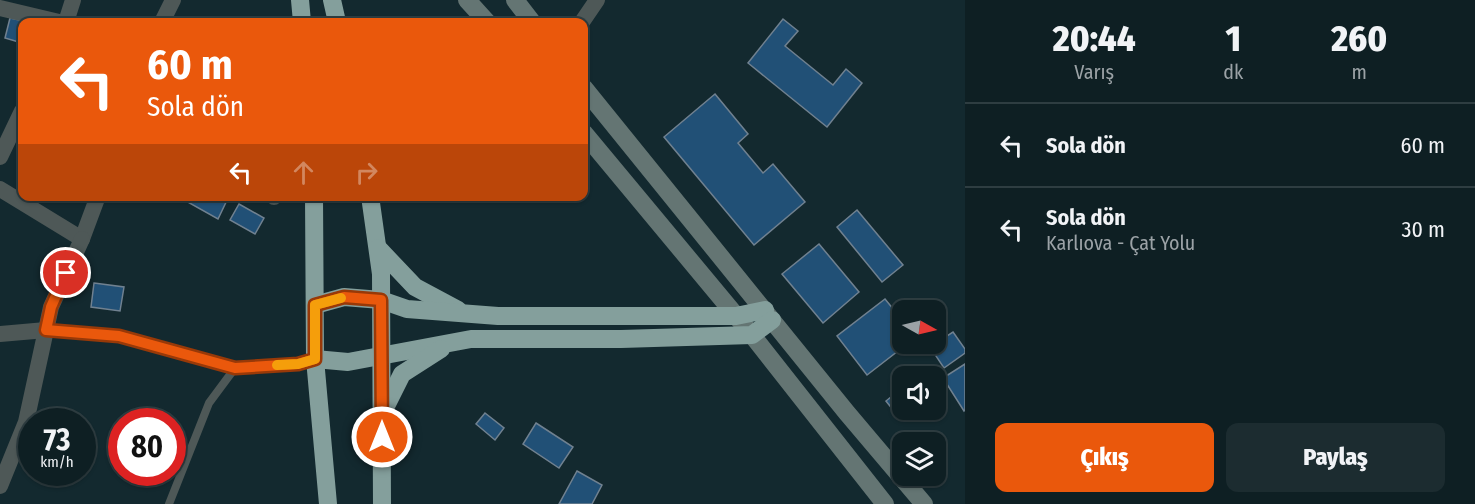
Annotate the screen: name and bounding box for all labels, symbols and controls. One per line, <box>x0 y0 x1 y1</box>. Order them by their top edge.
text: 20:44 <box>1053 17 1136 61</box>
text: 1 <box>1226 17 1241 61</box>
text: 260 <box>1331 17 1387 61</box>
text: 60 m <box>147 40 233 90</box>
icon: left <box>48 42 126 120</box>
text: Varış <box>1074 60 1114 84</box>
text: dk <box>1223 60 1243 84</box>
text: m <box>1351 60 1367 84</box>
text: Sola dön <box>147 91 244 123</box>
icon: left <box>995 129 1028 162</box>
text: Sola dön <box>1046 132 1126 159</box>
text: 60 m <box>1401 132 1445 159</box>
icon: left <box>224 156 257 189</box>
icon: ahead <box>287 156 320 189</box>
icon: right <box>350 156 383 189</box>
text: Sola dön <box>1046 204 1126 231</box>
icon: left <box>995 213 1028 246</box>
text: 30 m <box>1402 216 1445 243</box>
text: Karlıova - Çat Yolu <box>1046 231 1195 255</box>
pin <box>40 247 91 298</box>
icon: arrive <box>49 256 82 289</box>
north arrow <box>892 300 946 354</box>
map controls <box>892 300 946 486</box>
button: sound <box>892 366 946 420</box>
position arrow <box>350 405 414 469</box>
speed limit sign: 80 <box>108 408 186 486</box>
text: 73 <box>44 422 70 458</box>
button: Çıkış <box>995 423 1214 492</box>
button: Paylaş <box>1226 423 1445 492</box>
button: layers <box>892 432 946 486</box>
text: km/h <box>40 453 74 471</box>

